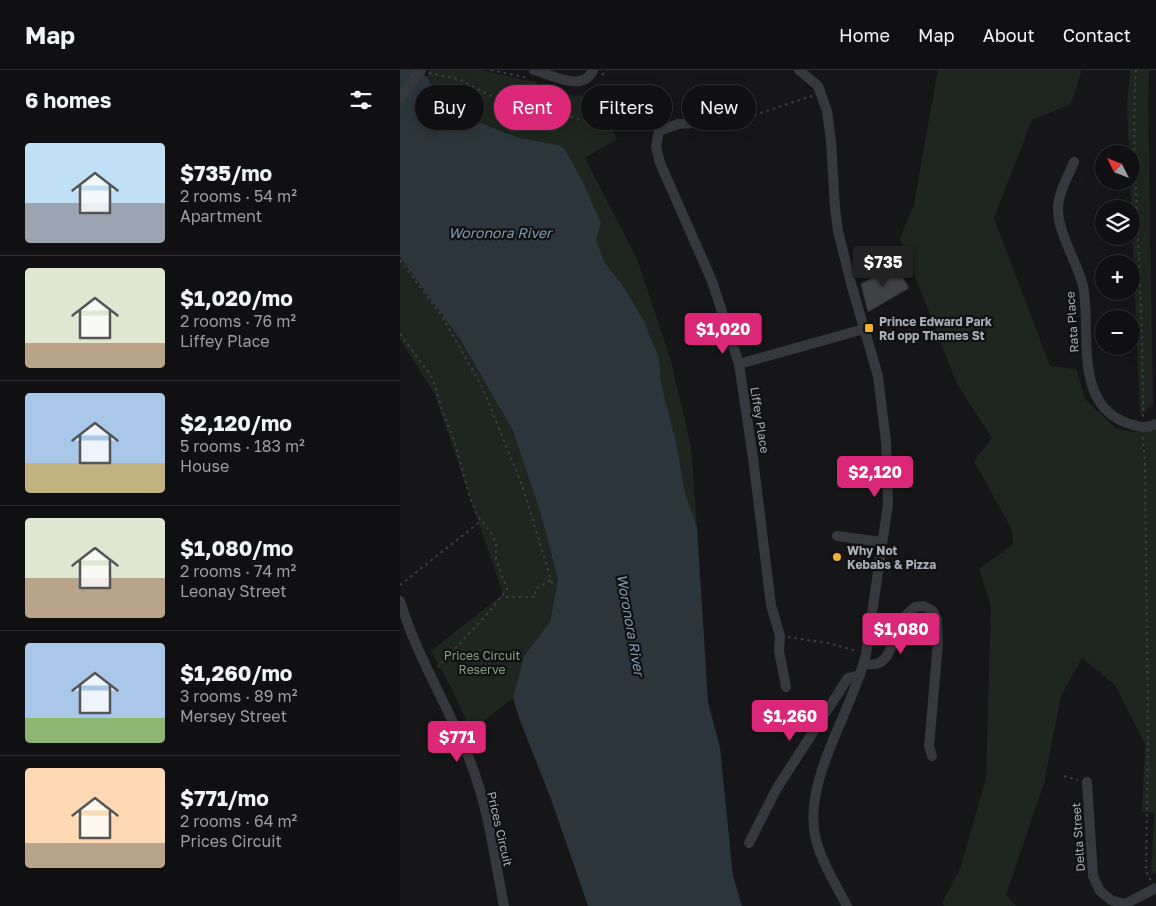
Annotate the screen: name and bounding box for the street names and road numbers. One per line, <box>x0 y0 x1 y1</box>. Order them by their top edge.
street label: Rata Place <box>1062 291 1082 353</box>
street label: Liffey Place <box>747 386 773 454</box>
street label: Prices Circuit <box>484 790 516 868</box>
street label: Delta Street <box>1068 802 1088 872</box>

